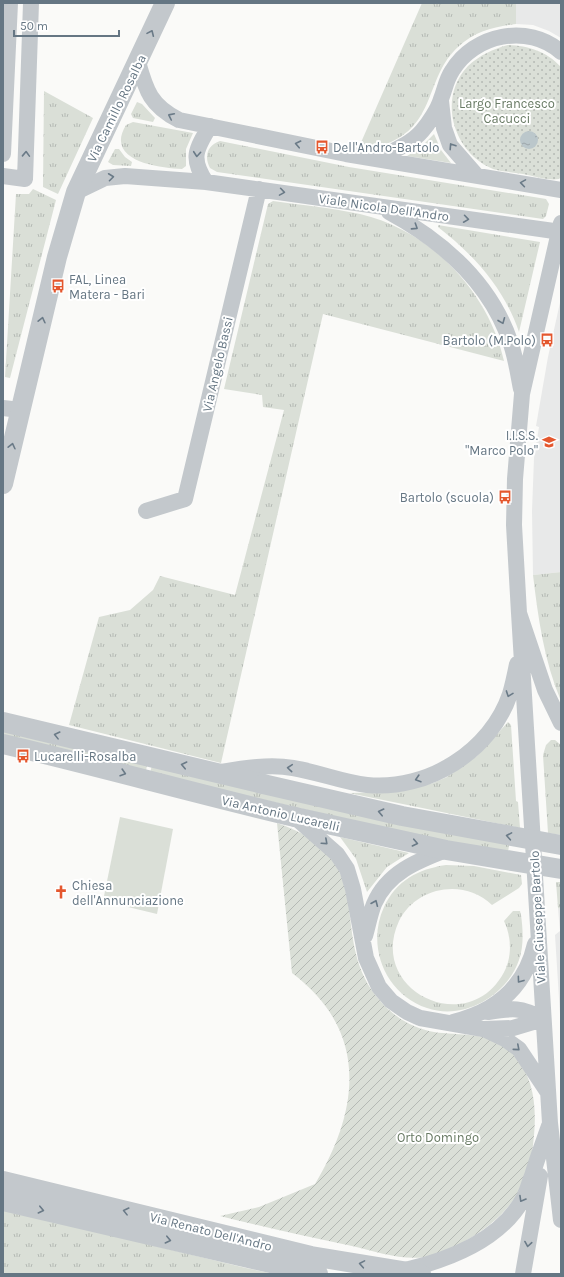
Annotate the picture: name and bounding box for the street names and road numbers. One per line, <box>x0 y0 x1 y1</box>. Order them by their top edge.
street label: Via Camillo Rosalba <box>84 52 149 164</box>
street label: Viale Nicola Dell'Andro <box>318 191 450 224</box>
street label: Via Angelo Bassi <box>199 315 236 413</box>
street label: Via Antonio Lucarelli <box>220 793 342 834</box>
street label: Viale Giuseppe Bartolo <box>527 850 548 984</box>
street label: Via Renato Dell'Andro <box>148 1209 273 1254</box>

